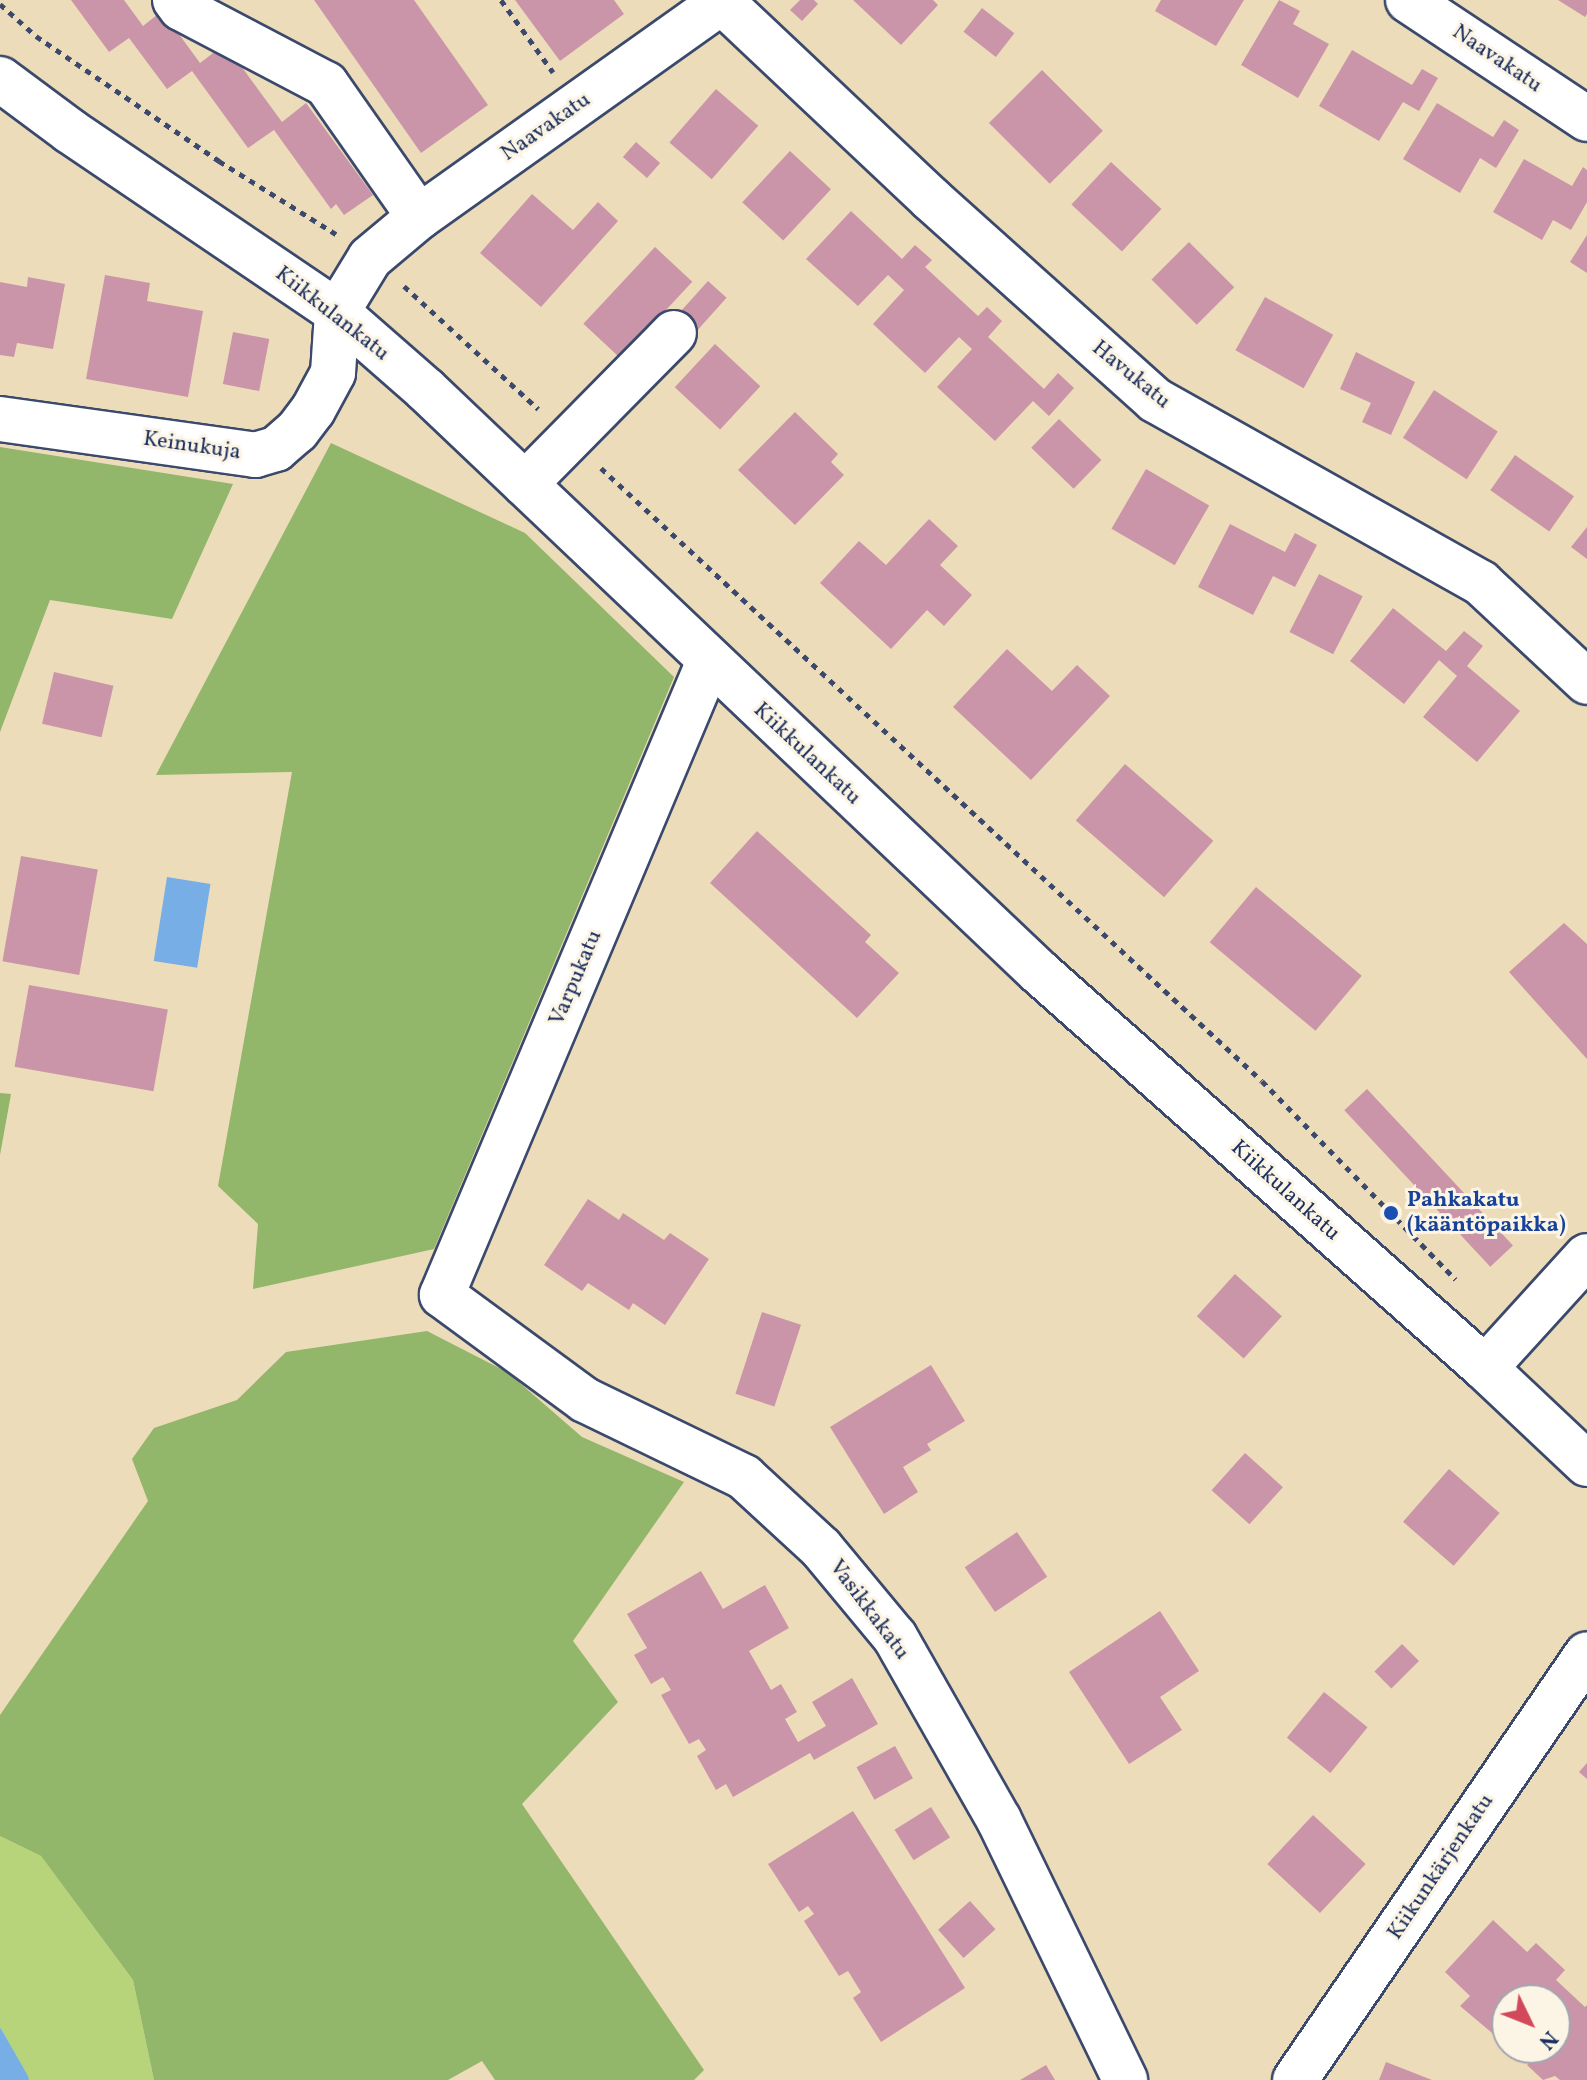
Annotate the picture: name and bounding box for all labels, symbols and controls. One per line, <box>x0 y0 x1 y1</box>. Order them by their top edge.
street label: Naavakatu <box>1447 19 1547 99</box>
street label: Naavakatu <box>496 87 596 167</box>
street label: Kiikkulankatu <box>270 261 394 367</box>
street label: Havukatu <box>1086 335 1176 415</box>
street label: Keinukuja <box>142 426 242 466</box>
street label: Kiikkulankatu <box>748 697 866 811</box>
street label: Varpukatu <box>544 926 608 1030</box>
street label: Kiikkulankatu <box>1225 1135 1345 1247</box>
place label: Pahkakatu (kääntöpaikka) <box>1407 1187 1566 1238</box>
marker: Pahkakatu (kääntöpaikka) <box>1382 1204 1400 1222</box>
street label: Vasikkakatu <box>823 1555 915 1665</box>
street label: Kiikunkärjenkatu <box>1382 1789 1500 1945</box>
north arrow <box>1491 1984 1571 2064</box>
text: N <box>1531 2023 1564 2056</box>

